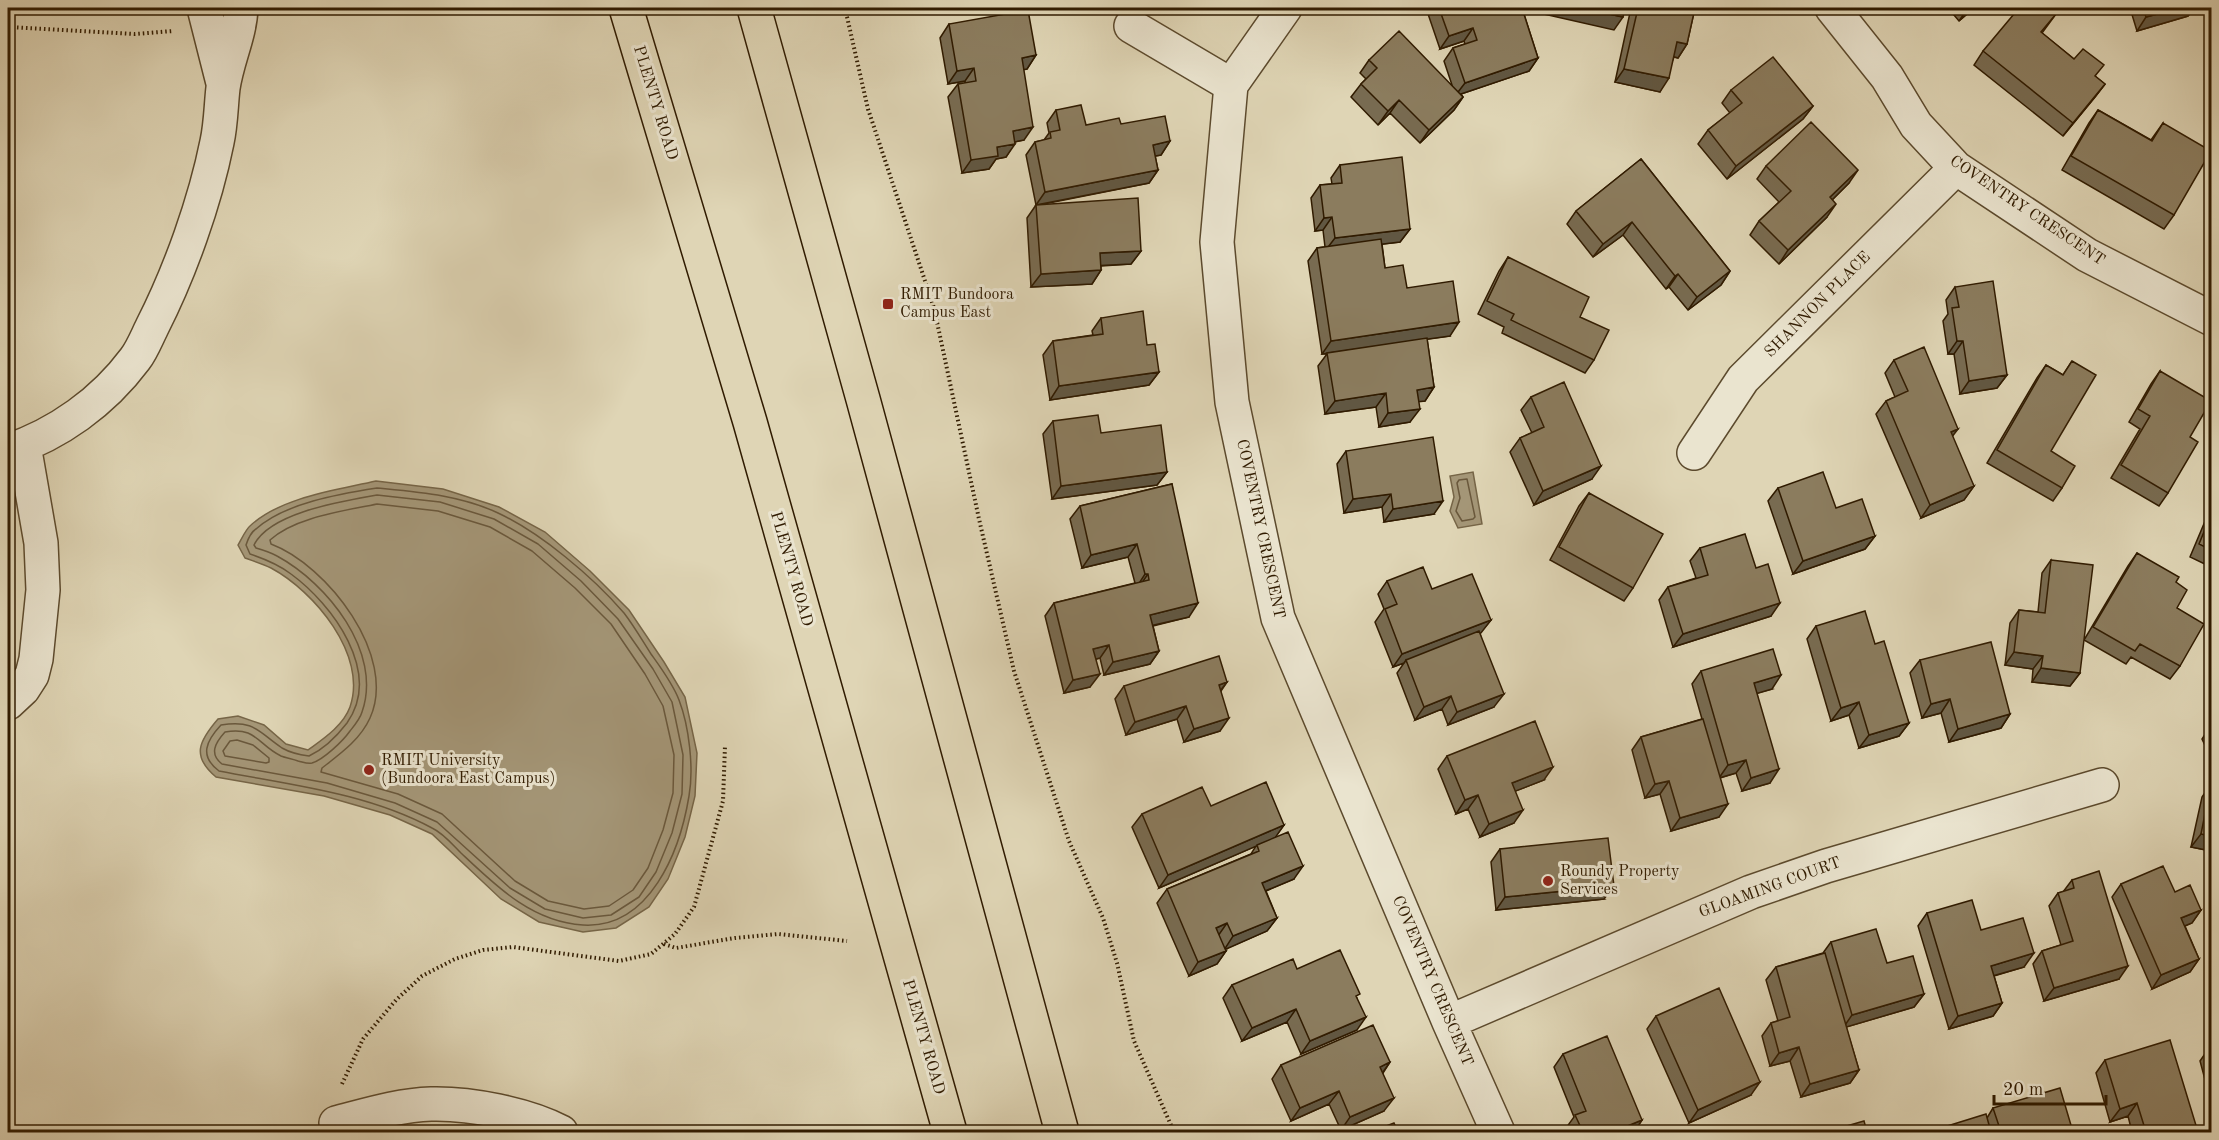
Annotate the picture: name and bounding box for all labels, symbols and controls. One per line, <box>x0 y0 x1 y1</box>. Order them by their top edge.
street label: PLENTY ROAD <box>630 44 680 162</box>
street label: COVENTRY CRESCENT <box>1947 153 2107 269</box>
street label: SHANNON PLACE <box>1762 249 1874 361</box>
place label: RMIT Bundoora Campus East <box>900 287 1014 321</box>
marker: RMIT Bundoora Campus East <box>881 297 895 311</box>
street label: COVENTRY CRESCENT <box>1233 438 1287 620</box>
street label: PLENTY ROAD <box>767 510 815 628</box>
place label: RMIT University (Bundoora East Campus) <box>381 753 555 787</box>
marker: RMIT University (Bundoora East Campus) <box>362 763 376 777</box>
street label: GLOAMING COURT <box>1697 855 1843 921</box>
place label: Roundy Property Services <box>1560 864 1680 898</box>
marker: Roundy Property Services <box>1541 874 1555 888</box>
street label: COVENTRY CRESCENT <box>1389 894 1475 1068</box>
street label: PLENTY ROAD <box>899 978 947 1096</box>
scale bar <box>1994 1068 2106 1106</box>
text: 20 m <box>2003 1081 2043 1099</box>

